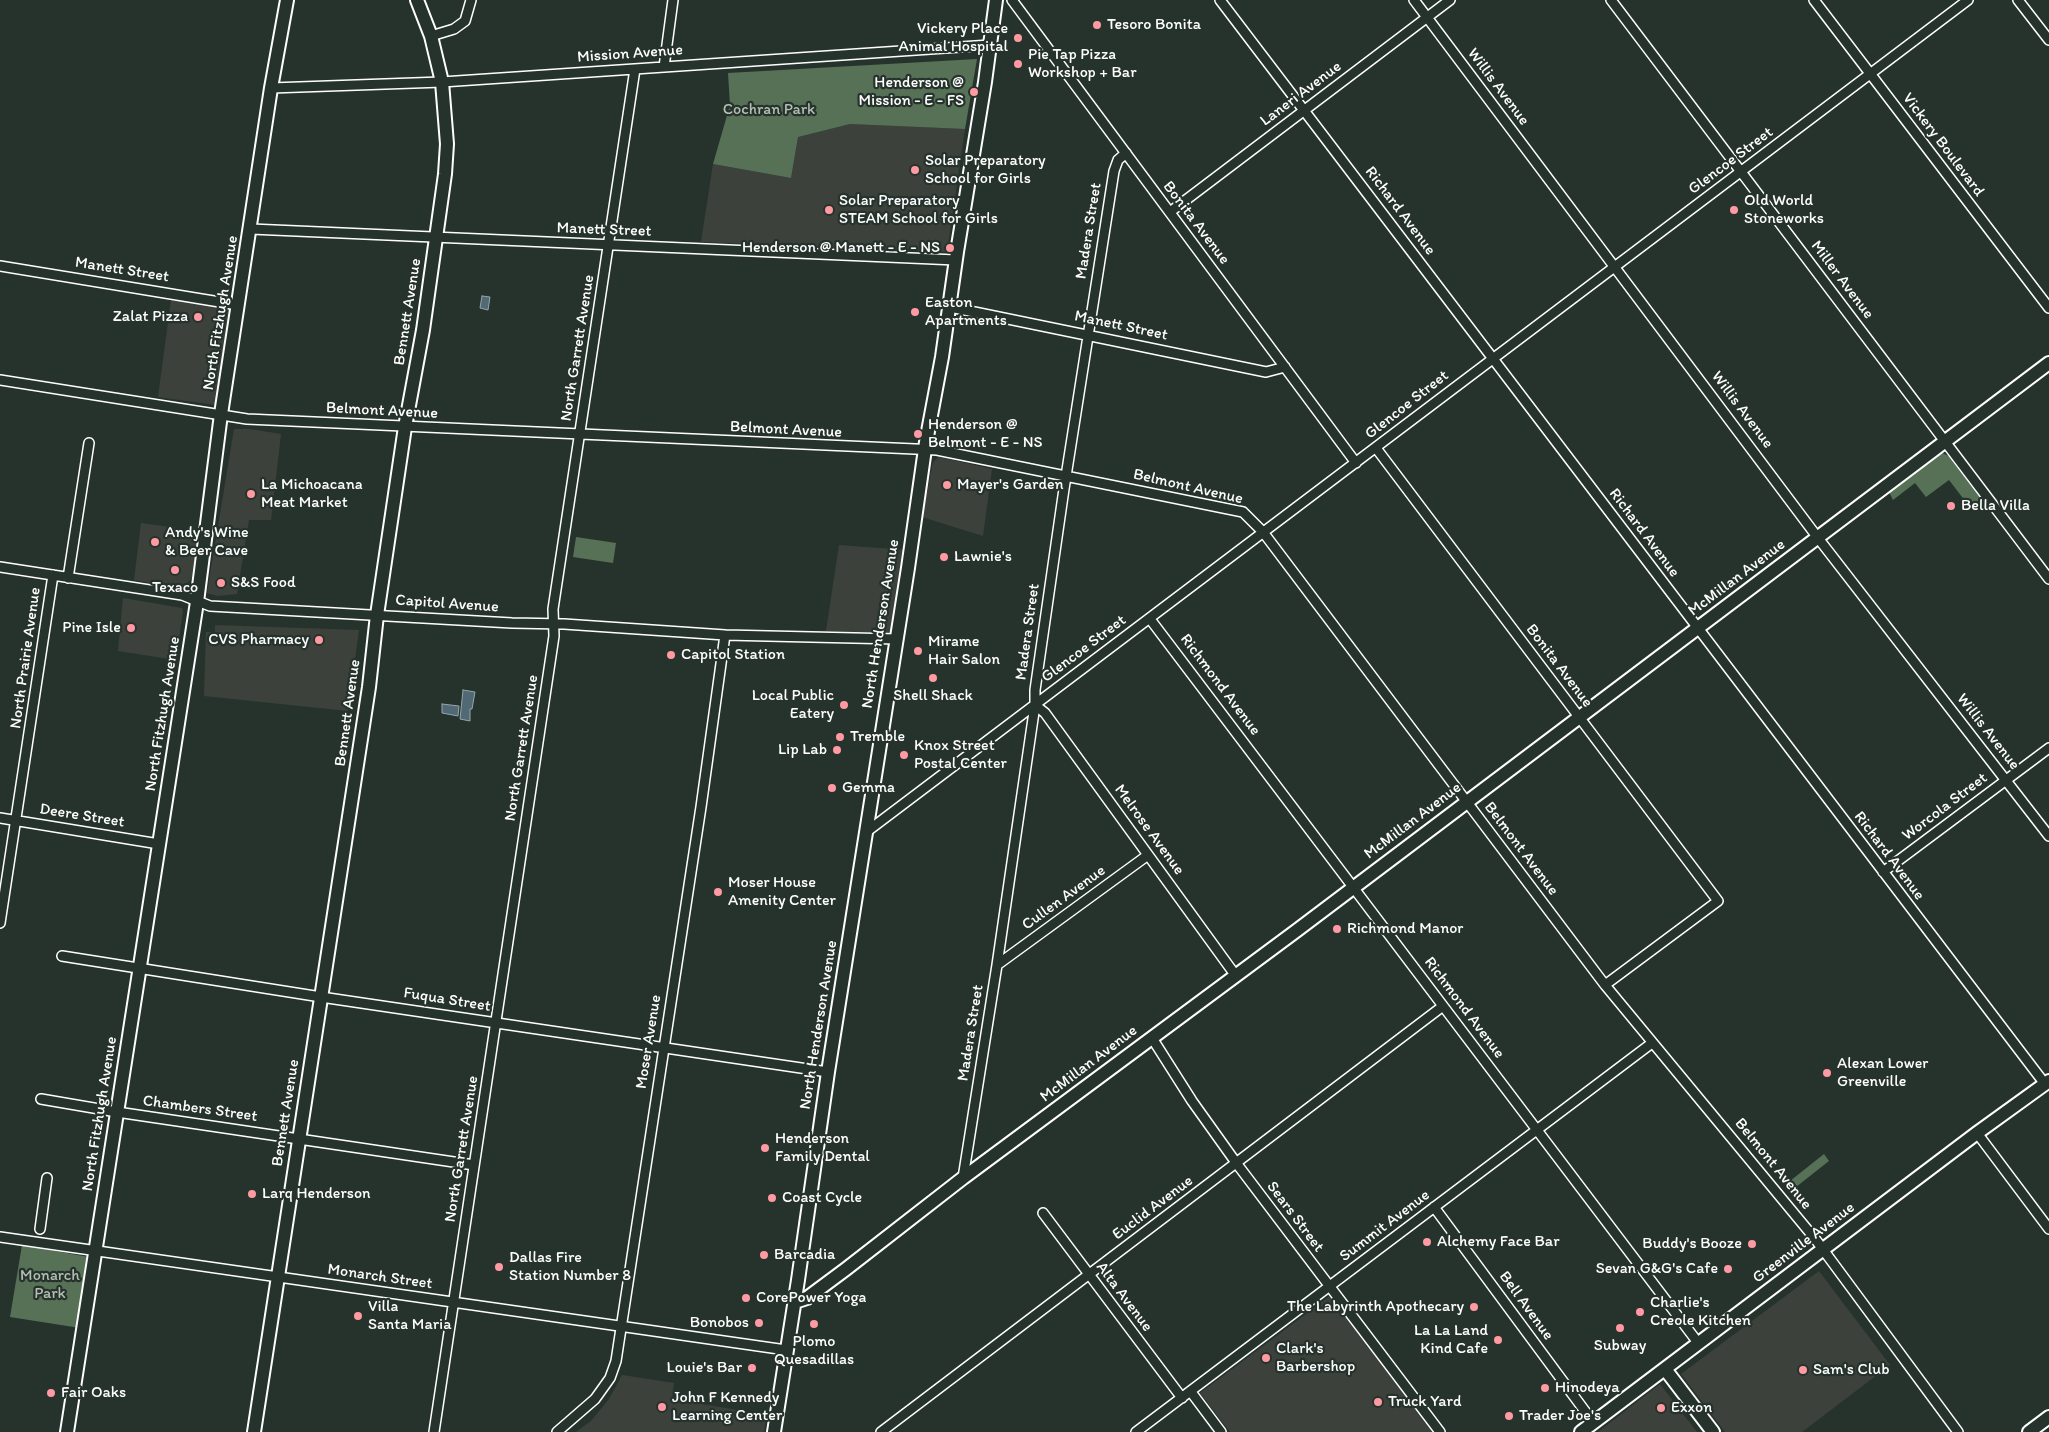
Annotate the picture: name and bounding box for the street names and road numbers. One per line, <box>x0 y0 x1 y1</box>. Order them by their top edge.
street label: Mission Avenue <box>577 41 683 67</box>
street label: Willis Avenue <box>1463 45 1533 129</box>
street label: Laneri Avenue <box>1257 57 1345 131</box>
street label: Vickery Boulevard <box>1898 89 1988 201</box>
street label: Glencoe Street <box>1685 123 1777 199</box>
street label: Richard Avenue <box>1360 163 1440 259</box>
street label: Bonita Avenue <box>1158 177 1234 269</box>
street label: Madera Street <box>1072 181 1106 281</box>
street label: Manett Street <box>556 219 652 241</box>
street label: North Fitzhugh Avenue <box>199 234 243 392</box>
street label: Miller Avenue <box>1806 237 1878 323</box>
street label: Manett Street <box>74 253 170 287</box>
street label: Bennett Avenue <box>390 257 426 367</box>
street label: North Garrett Avenue <box>557 273 599 423</box>
street label: Manett Street <box>1073 307 1169 345</box>
street label: Glencoe Street <box>1361 366 1453 444</box>
street label: Willis Avenue <box>1707 368 1777 452</box>
street label: Belmont Avenue <box>325 398 439 424</box>
street label: Belmont Avenue <box>729 417 843 443</box>
street label: Belmont Avenue <box>1131 465 1245 509</box>
street label: Richard Avenue <box>1604 485 1684 581</box>
street label: McMillan Avenue <box>1685 535 1789 621</box>
street label: North Henderson Avenue <box>858 538 904 710</box>
street label: Madera Street <box>1012 582 1044 682</box>
street label: North Prairie Avenue <box>7 586 45 730</box>
street label: Capitol Avenue <box>395 591 499 617</box>
street label: Glencoe Street <box>1038 611 1130 687</box>
street label: Bonita Avenue <box>1521 620 1597 712</box>
street label: Richmond Avenue <box>1176 630 1264 740</box>
street label: North Fitzhugh Avenue <box>141 635 185 793</box>
street label: Bennett Avenue <box>331 658 365 768</box>
street label: North Garrett Avenue <box>501 673 543 823</box>
street label: Willis Avenue <box>1952 690 2024 774</box>
street label: Worcola Street <box>1899 769 1991 845</box>
street label: McMillan Avenue <box>1361 778 1465 864</box>
street label: Melrose Avenue <box>1110 781 1188 879</box>
street label: Belmont Avenue <box>1480 798 1562 900</box>
street label: Deere Street <box>38 800 126 832</box>
street label: Richard Avenue <box>1849 808 1929 904</box>
street label: Cullen Avenue <box>1019 861 1109 935</box>
street label: North Henderson Avenue <box>796 939 842 1111</box>
street label: Richmond Avenue <box>1420 953 1508 1063</box>
street label: Madera Street <box>954 983 988 1083</box>
street label: Fuqua Street <box>402 984 492 1016</box>
street label: Moser Avenue <box>632 994 666 1090</box>
street label: McMillan Avenue <box>1037 1021 1141 1107</box>
street label: North Fitzhugh Avenue <box>78 1035 122 1193</box>
street label: Bennett Avenue <box>268 1058 304 1168</box>
street label: North Garrett Avenue <box>441 1074 483 1224</box>
street label: Chambers Street <box>142 1091 258 1127</box>
street label: Belmont Avenue <box>1730 1114 1816 1214</box>
street label: Euclid Avenue <box>1109 1171 1197 1245</box>
street label: Sears Street <box>1262 1178 1328 1256</box>
street label: Summit Avenue <box>1336 1186 1434 1266</box>
street label: Greenville Avenue <box>1749 1198 1859 1288</box>
street label: Alta Avenue <box>1091 1258 1157 1336</box>
street label: Monarch Street <box>326 1260 434 1294</box>
street label: Bell Avenue <box>1495 1268 1557 1344</box>

